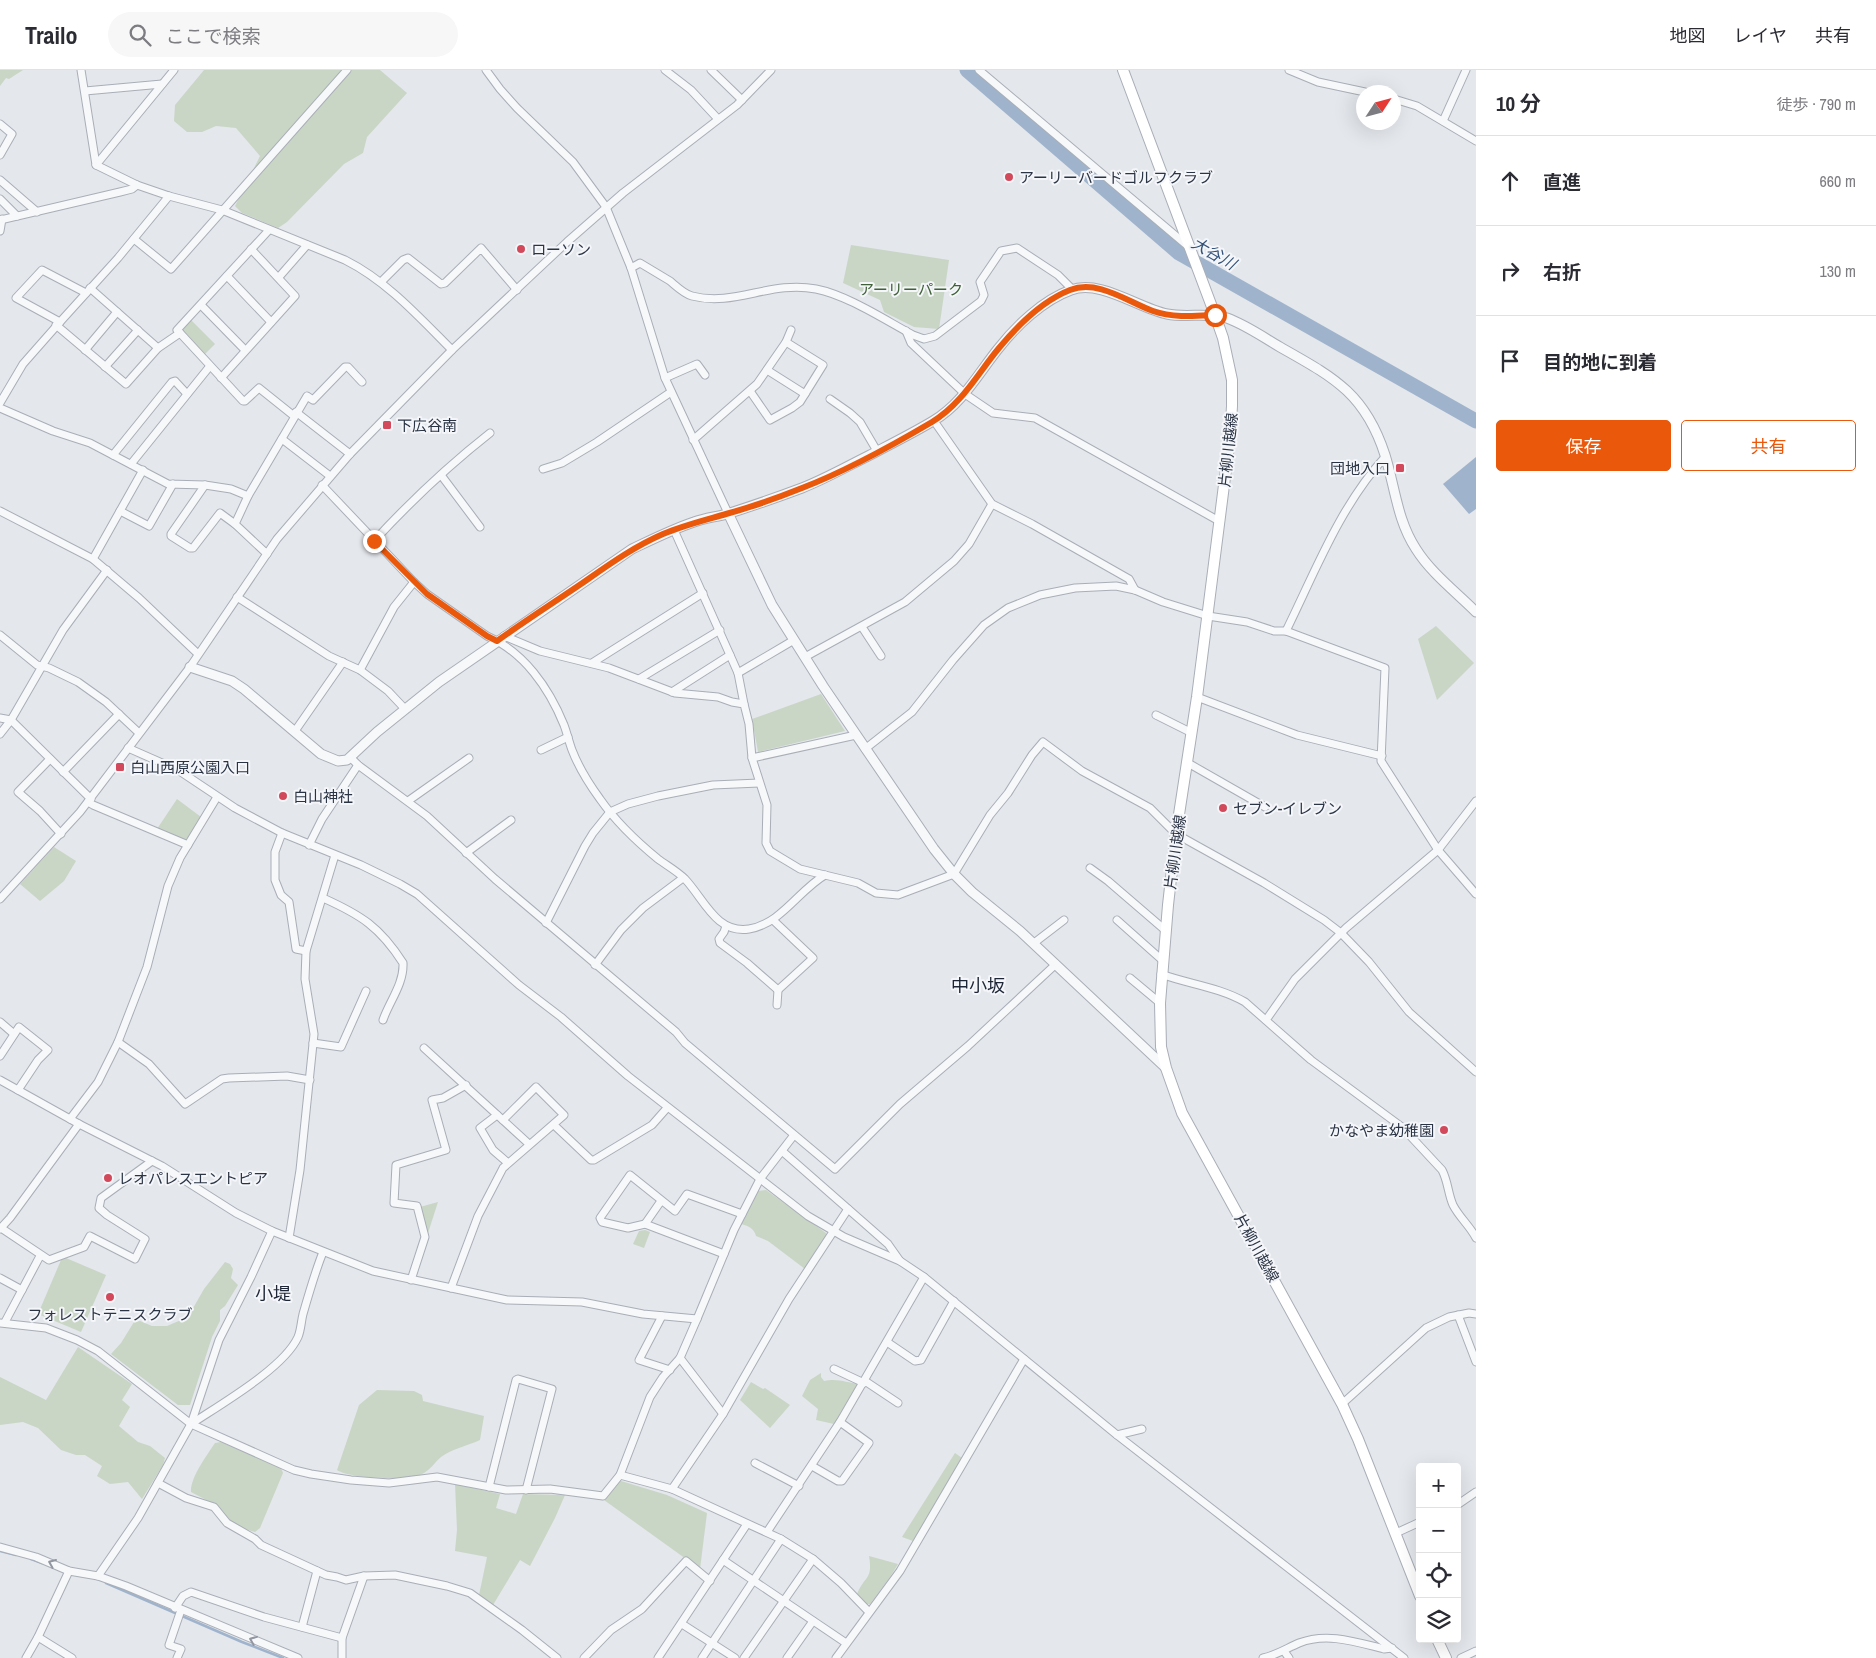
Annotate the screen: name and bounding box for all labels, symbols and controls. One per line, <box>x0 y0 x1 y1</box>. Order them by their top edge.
search box <box>108 12 458 57</box>
text: Trailo <box>25 19 78 51</box>
icon: search <box>126 21 154 49</box>
text: ここで検索 <box>166 23 261 49</box>
text: 地図 <box>1670 23 1706 48</box>
text: レイヤ <box>1734 23 1787 48</box>
text: 共有 <box>1815 23 1851 48</box>
north arrow <box>1356 85 1401 130</box>
text: 10 分 <box>1496 89 1541 118</box>
text: 徒歩 · 790 m <box>1777 93 1856 115</box>
place label: アーリーバードゴルフクラブ <box>1019 167 1213 188</box>
icon: ahead <box>1496 167 1524 195</box>
text: 直進 <box>1543 169 1581 195</box>
text: 660 m <box>1820 170 1856 192</box>
marker: アーリーバードゴルフクラブ <box>1003 171 1015 183</box>
water label: 大谷川 <box>1188 231 1242 276</box>
place label: ローソン <box>531 239 591 260</box>
marker: ローソン <box>515 243 527 255</box>
icon: right <box>1496 257 1524 285</box>
text: 右折 <box>1543 259 1581 285</box>
text: 130 m <box>1820 260 1856 282</box>
park label: アーリーパーク <box>859 279 963 300</box>
route start <box>1204 304 1227 327</box>
icon: arrive <box>1496 347 1524 375</box>
text: 目的地に到着 <box>1543 349 1657 375</box>
street label: 片柳川越線 <box>1214 412 1242 488</box>
place label: 下広谷南 <box>397 415 457 436</box>
marker: 下広谷南 <box>381 419 393 431</box>
button: 保存 <box>1496 420 1671 471</box>
button: 共有 <box>1681 420 1856 471</box>
place label: 団地入口 <box>1330 458 1390 479</box>
marker: 団地入口 <box>1394 462 1406 474</box>
route end <box>363 530 386 553</box>
place label: 白山西原公園入口 <box>130 757 250 778</box>
marker: 白山西原公園入口 <box>114 761 126 773</box>
place label: 白山神社 <box>293 786 353 807</box>
marker: 白山神社 <box>277 790 289 802</box>
place label: セブン-イレブン <box>1233 798 1342 819</box>
marker: セブン-イレブン <box>1217 802 1229 814</box>
street label: 片柳川越線 <box>1159 813 1191 891</box>
district label: 中小坂 <box>951 973 1005 998</box>
place label: かなやま幼稚園 <box>1329 1120 1434 1141</box>
marker: かなやま幼稚園 <box>1438 1124 1450 1136</box>
place label: レオパレスエントピア <box>118 1168 268 1189</box>
marker: レオパレスエントピア <box>102 1172 114 1184</box>
street label: 片柳川越線 <box>1230 1210 1284 1286</box>
district label: 小堤 <box>255 1281 291 1306</box>
marker: フォレストテニスクラブ <box>104 1291 116 1303</box>
place label: フォレストテニスクラブ <box>27 1304 193 1325</box>
map controls <box>1416 1463 1461 1643</box>
button: + <box>1416 1463 1461 1508</box>
button: − <box>1416 1508 1461 1553</box>
button: locate <box>1416 1553 1461 1598</box>
one-way arrow <box>48 1559 57 1570</box>
button: layers <box>1416 1598 1461 1643</box>
one-way arrow <box>249 1635 258 1646</box>

